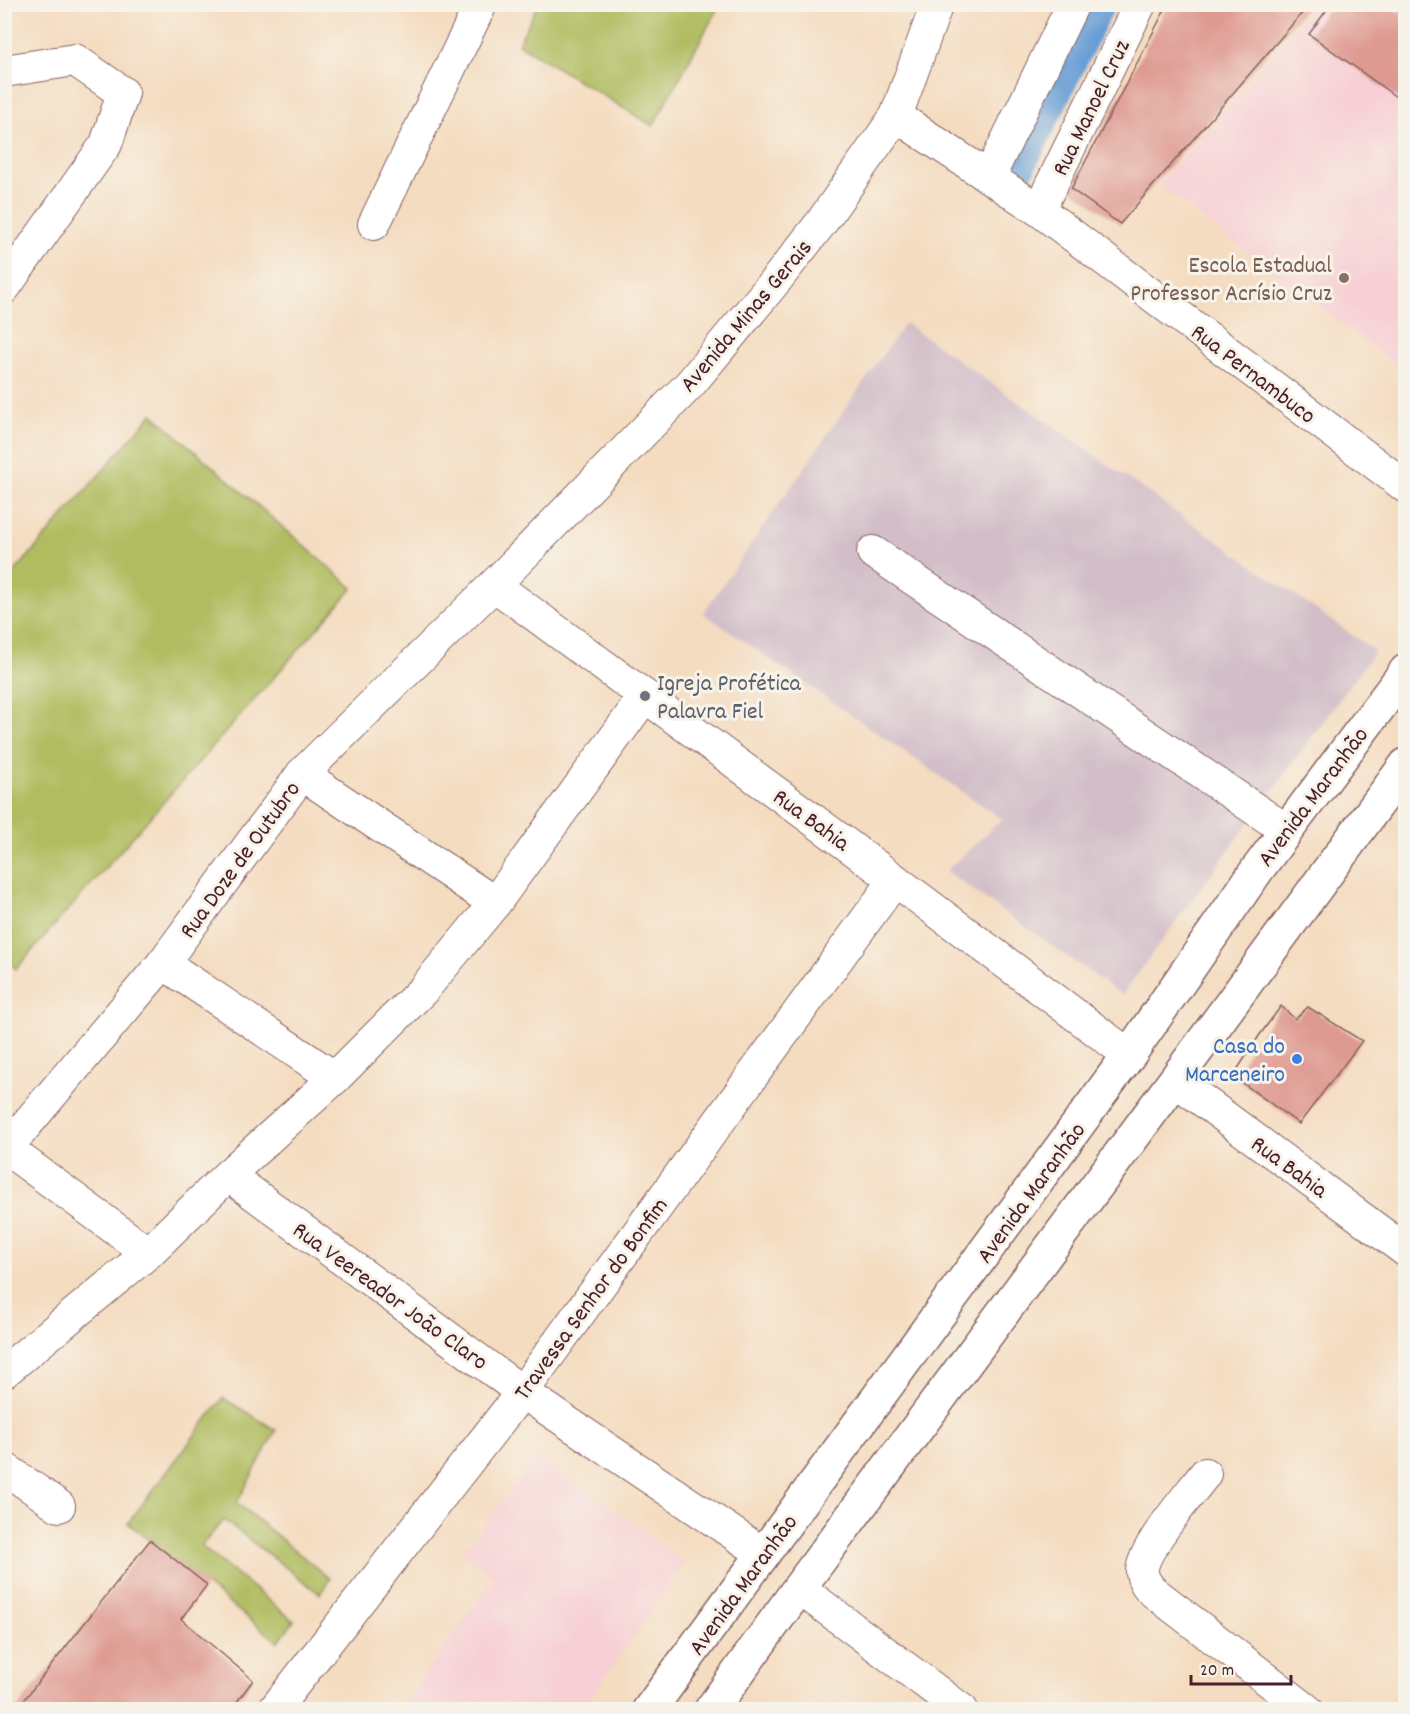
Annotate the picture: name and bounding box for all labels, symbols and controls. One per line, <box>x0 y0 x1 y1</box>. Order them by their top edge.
street label: Rua Manoel Cruz <box>1045 34 1140 182</box>
street label: Avenida Minas Gerais <box>673 233 822 401</box>
place label: Escola Estadual Professor Acrísio Cruz <box>1130 250 1332 312</box>
marker: Escola Estadual Professor Acrísio Cruz <box>1337 271 1351 285</box>
street label: Rua Pernambuco <box>1182 317 1322 434</box>
place label: Igreja Profética Palavra Fiel <box>657 668 802 730</box>
marker: Igreja Profética Palavra Fiel <box>638 689 652 703</box>
street label: Avenida Maranhão <box>1250 721 1378 875</box>
street label: Rua Doze de Outubro <box>173 775 310 947</box>
street label: Rua Bahia <box>765 782 856 861</box>
place label: Casa do Marceneiro <box>1185 1031 1285 1093</box>
marker: Casa do Marceneiro <box>1290 1052 1304 1066</box>
street label: Avenida Maranhão <box>969 1116 1095 1271</box>
street label: Rua Bahia <box>1243 1129 1334 1208</box>
street label: Travessa Senhor do Bonfim <box>507 1191 678 1408</box>
street label: Rua Veereador João Claro <box>284 1215 494 1380</box>
street label: Avenida Maranhão <box>681 1508 807 1663</box>
scale bar <box>1191 1648 1292 1686</box>
text: 20 m <box>1200 1659 1234 1684</box>

